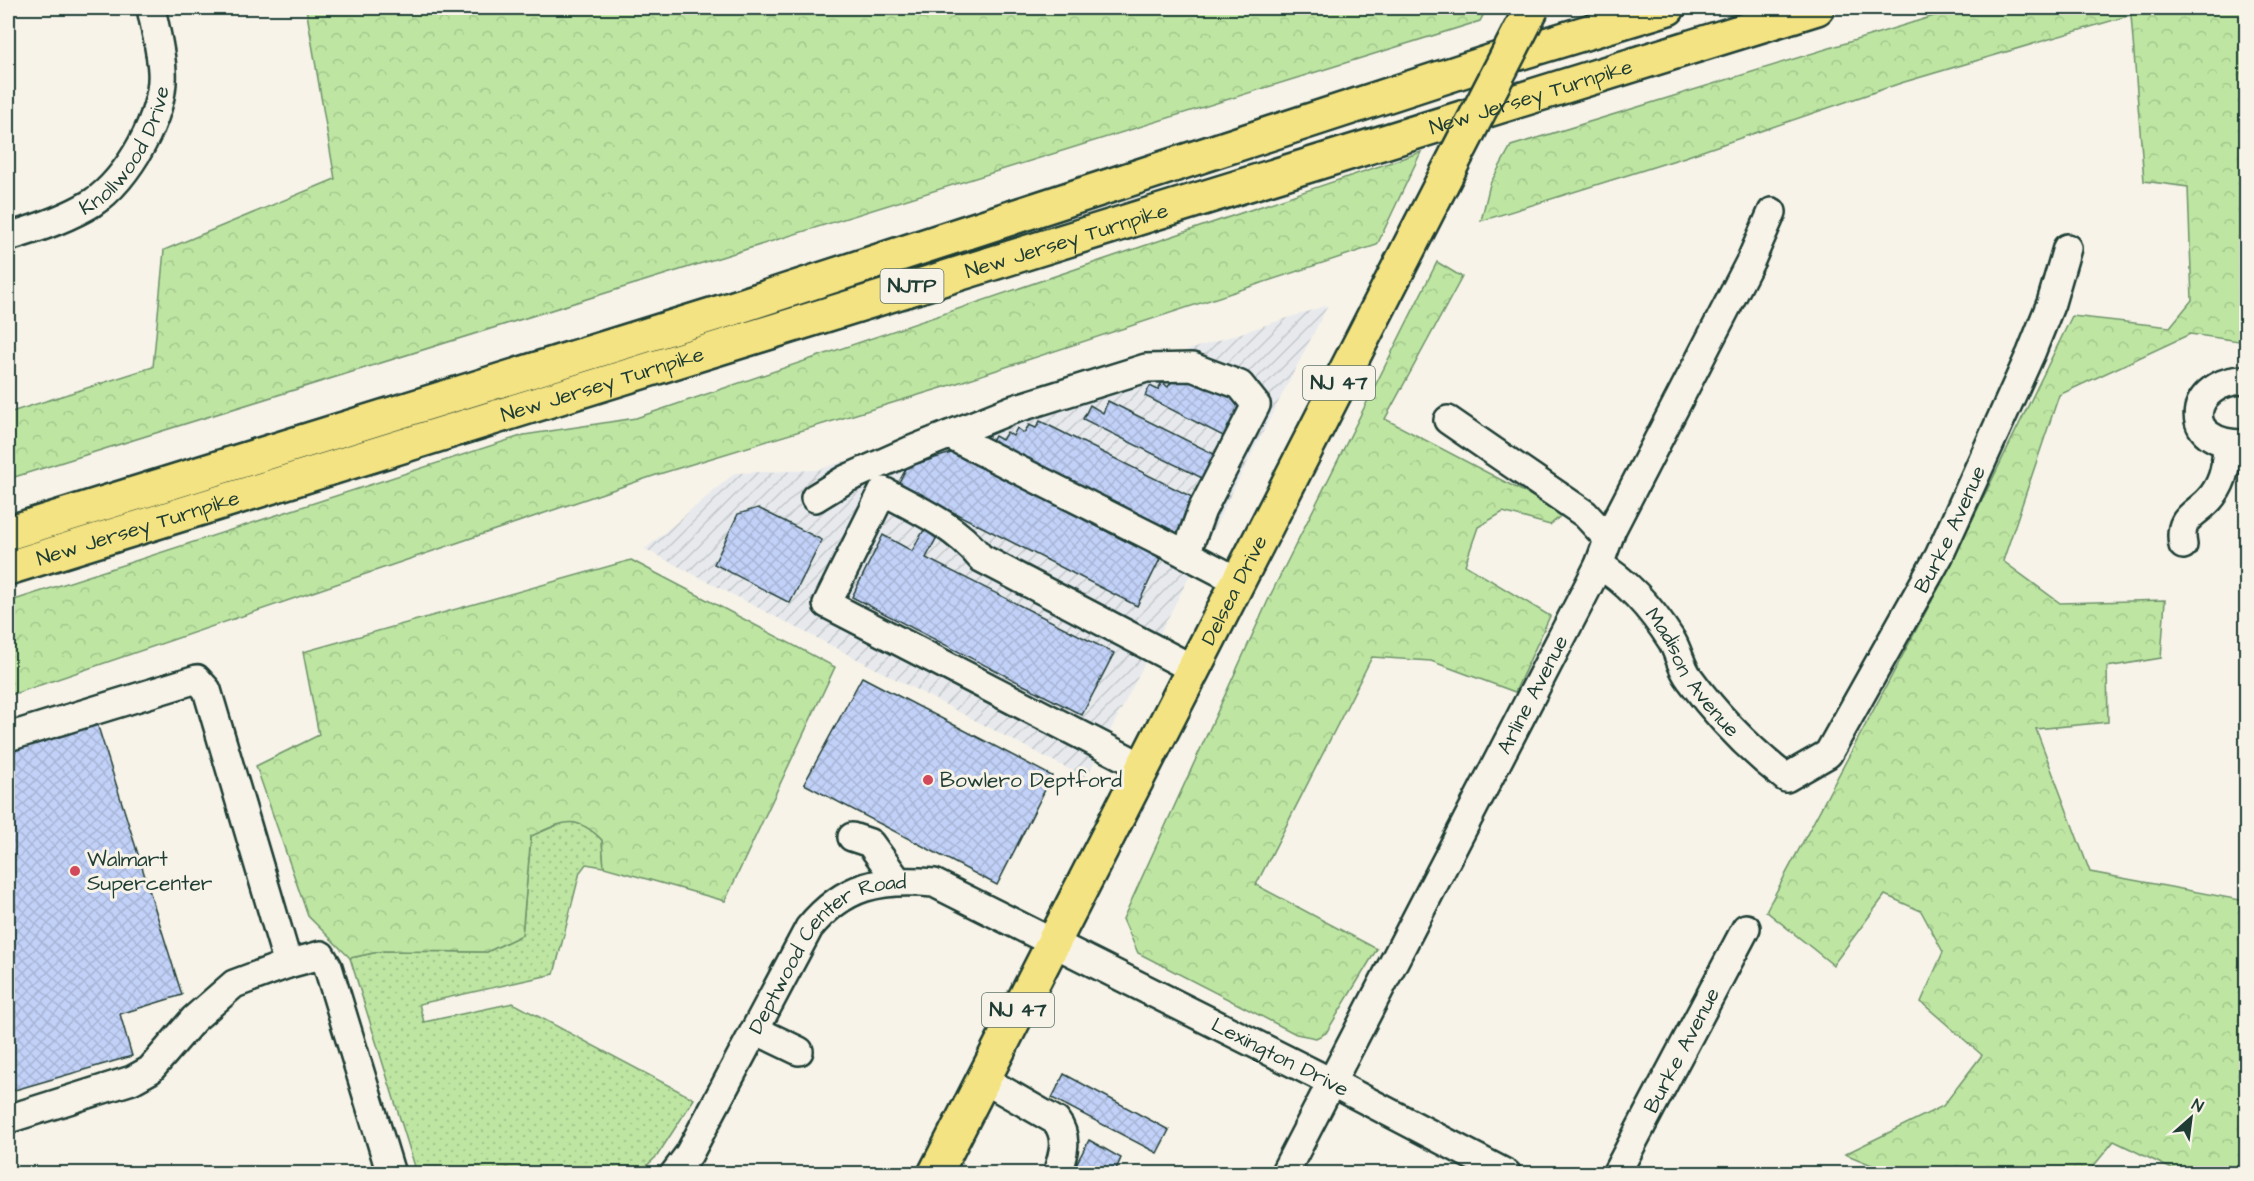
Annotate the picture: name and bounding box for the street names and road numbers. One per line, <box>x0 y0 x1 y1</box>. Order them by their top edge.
street label: New Jersey Turnpike <box>1426 52 1636 142</box>
street label: Knollwood Drive <box>74 84 176 222</box>
street label: New Jersey Turnpike <box>961 195 1171 285</box>
road number: NJTP <box>880 269 944 303</box>
street label: New Jersey Turnpike <box>497 339 707 429</box>
road number: NJ 47 <box>1303 366 1375 400</box>
street label: Burke Avenue <box>1907 461 1993 598</box>
street label: New Jersey Turnpike <box>33 483 243 573</box>
street label: Delsea Drive <box>1194 530 1274 650</box>
street label: Madison Avenue <box>1638 601 1746 743</box>
street label: Arline Avenue <box>1489 630 1575 759</box>
street label: Deptwood Center Road <box>741 867 907 1039</box>
street label: Burke Avenue <box>1636 982 1727 1118</box>
road number: NJ 47 <box>982 993 1054 1027</box>
street label: Lexington Drive <box>1207 1010 1354 1103</box>

